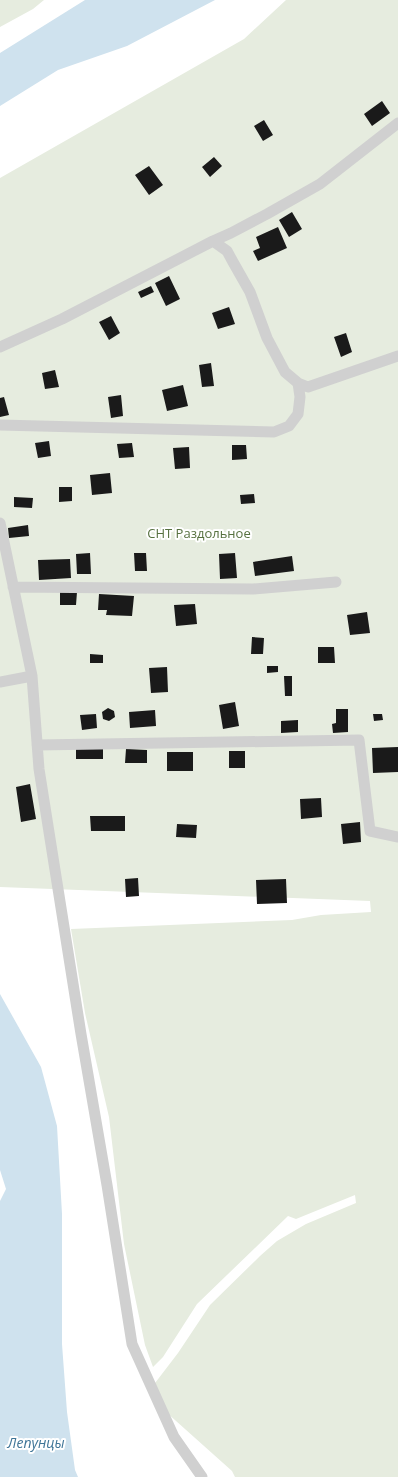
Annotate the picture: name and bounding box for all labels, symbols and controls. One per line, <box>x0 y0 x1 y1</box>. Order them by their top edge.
park label: СНТ Раздольное <box>147 524 251 542</box>
water label: Лепунцы <box>6 1433 65 1452</box>

